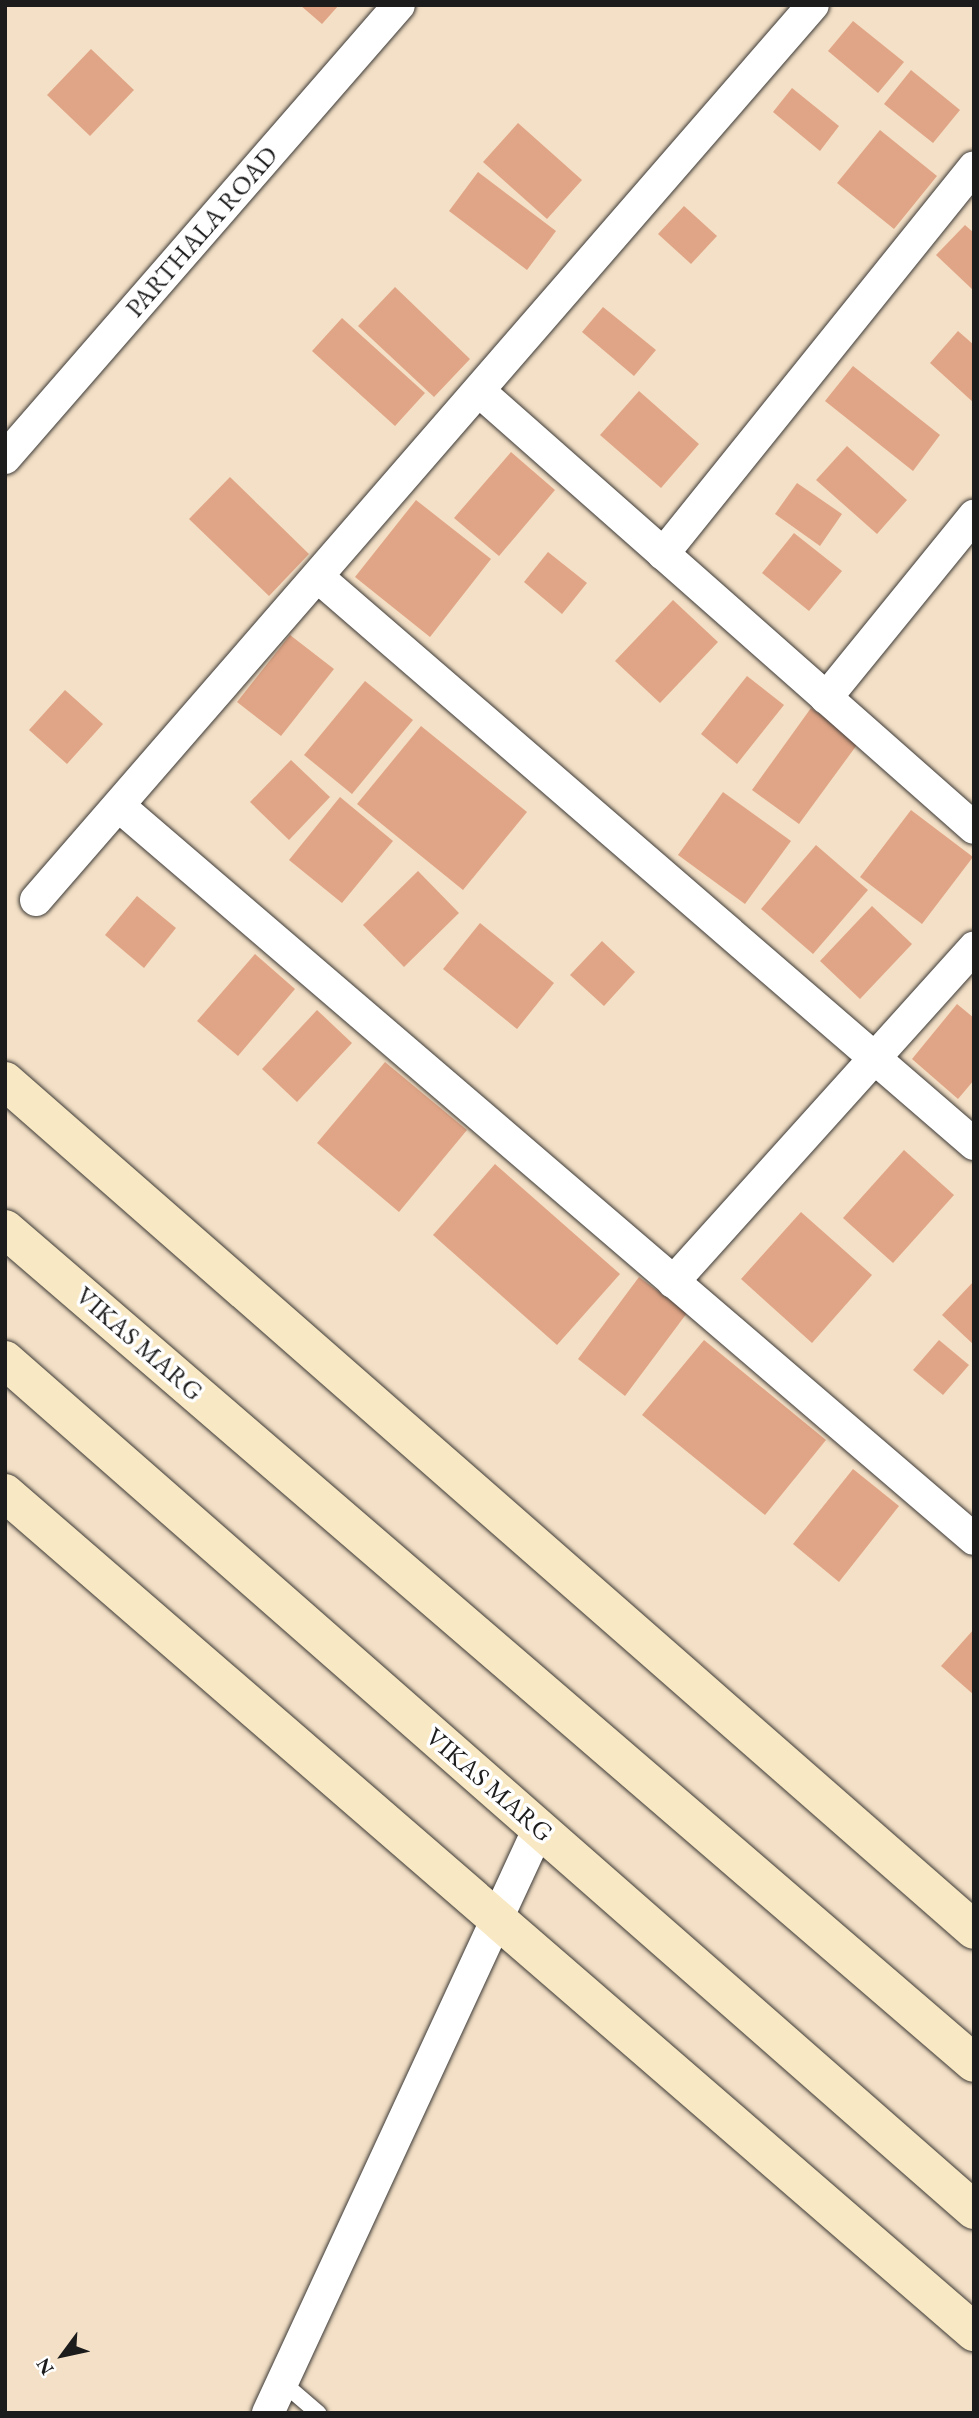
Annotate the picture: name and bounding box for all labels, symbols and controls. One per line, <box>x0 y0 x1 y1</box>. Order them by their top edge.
street label: PARTHALA ROAD <box>119 140 285 324</box>
street label: VIKAS MARG <box>69 1280 209 1408</box>
street label: VIKAS MARG <box>419 1721 559 1849</box>
north arrow <box>28 2320 98 2390</box>
text: N <box>30 2353 60 2380</box>

